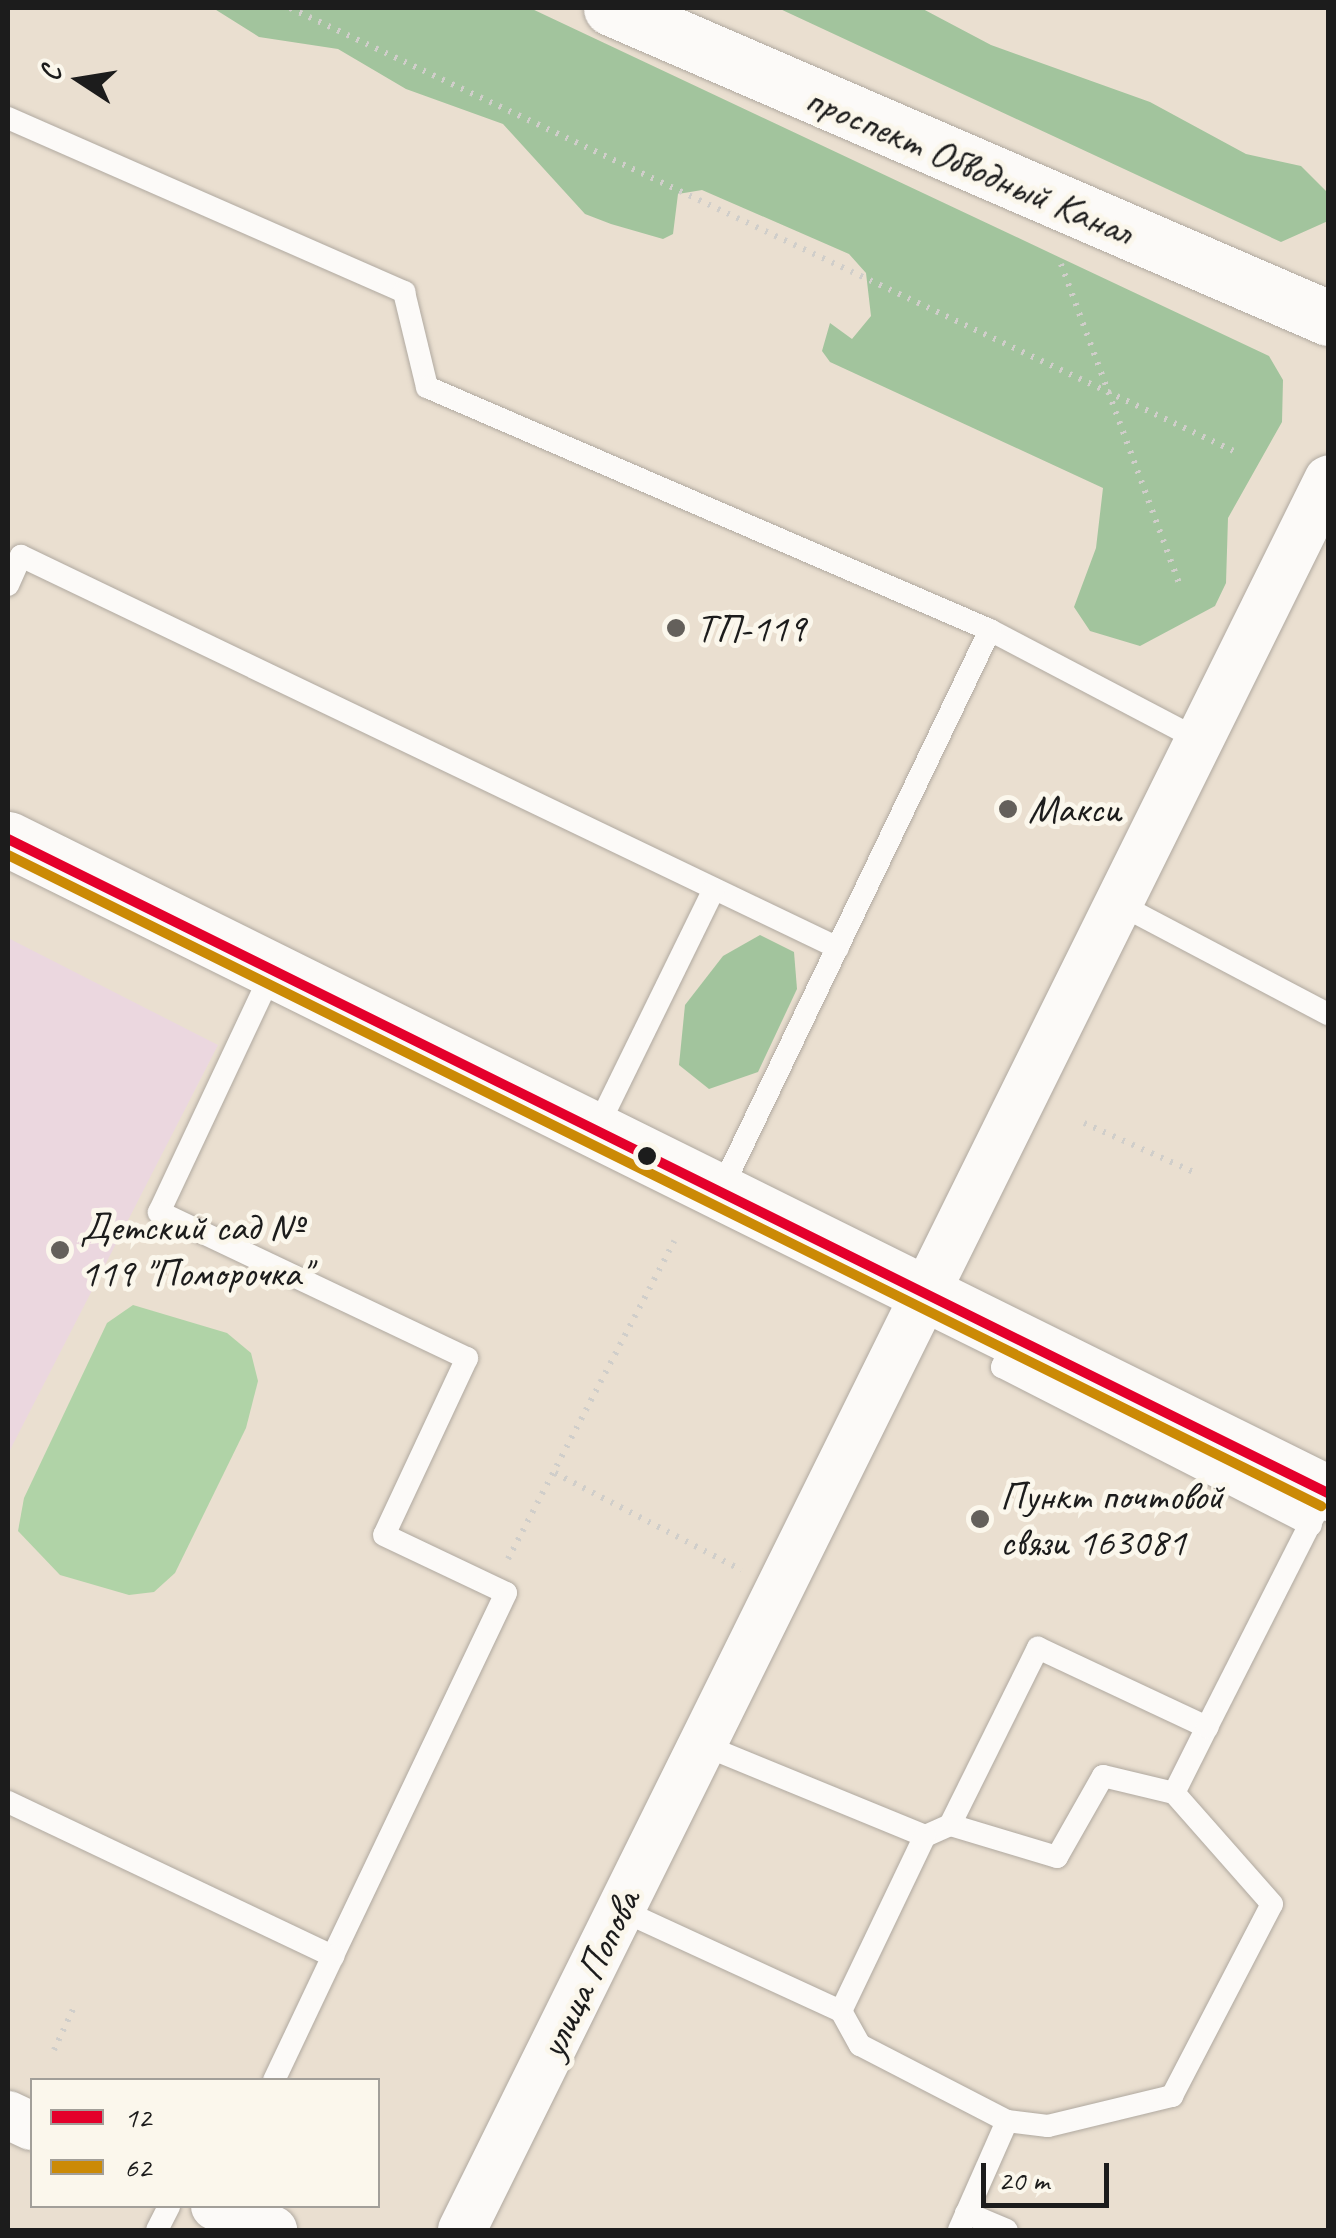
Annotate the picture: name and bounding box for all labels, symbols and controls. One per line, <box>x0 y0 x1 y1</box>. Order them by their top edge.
north arrow <box>30 30 130 130</box>
text: С <box>32 63 69 84</box>
street label: проспект Обводный Канал <box>798 75 1140 255</box>
place label: ТП-119 <box>696 604 805 652</box>
marker: ТП-119 <box>665 617 687 639</box>
place label: Макси <box>1028 785 1121 833</box>
marker: Макси <box>997 798 1019 820</box>
unlabelled marker <box>637 1146 657 1166</box>
place label: Детский сад № 119 "Поморочка" <box>80 1203 310 1297</box>
marker: Детский сад № 119 "Поморочка" <box>49 1239 71 1261</box>
place label: Пункт почтовой связи 163081 <box>1000 1472 1225 1566</box>
marker: Пункт почтовой связи 163081 <box>969 1508 991 1530</box>
street label: улица Попова <box>528 1882 650 2066</box>
legend <box>30 2078 380 2208</box>
text: 12 <box>124 2098 151 2136</box>
scale bar <box>986 2143 1114 2205</box>
text: 62 <box>124 2148 151 2186</box>
text: 20 m <box>998 2161 1049 2199</box>

